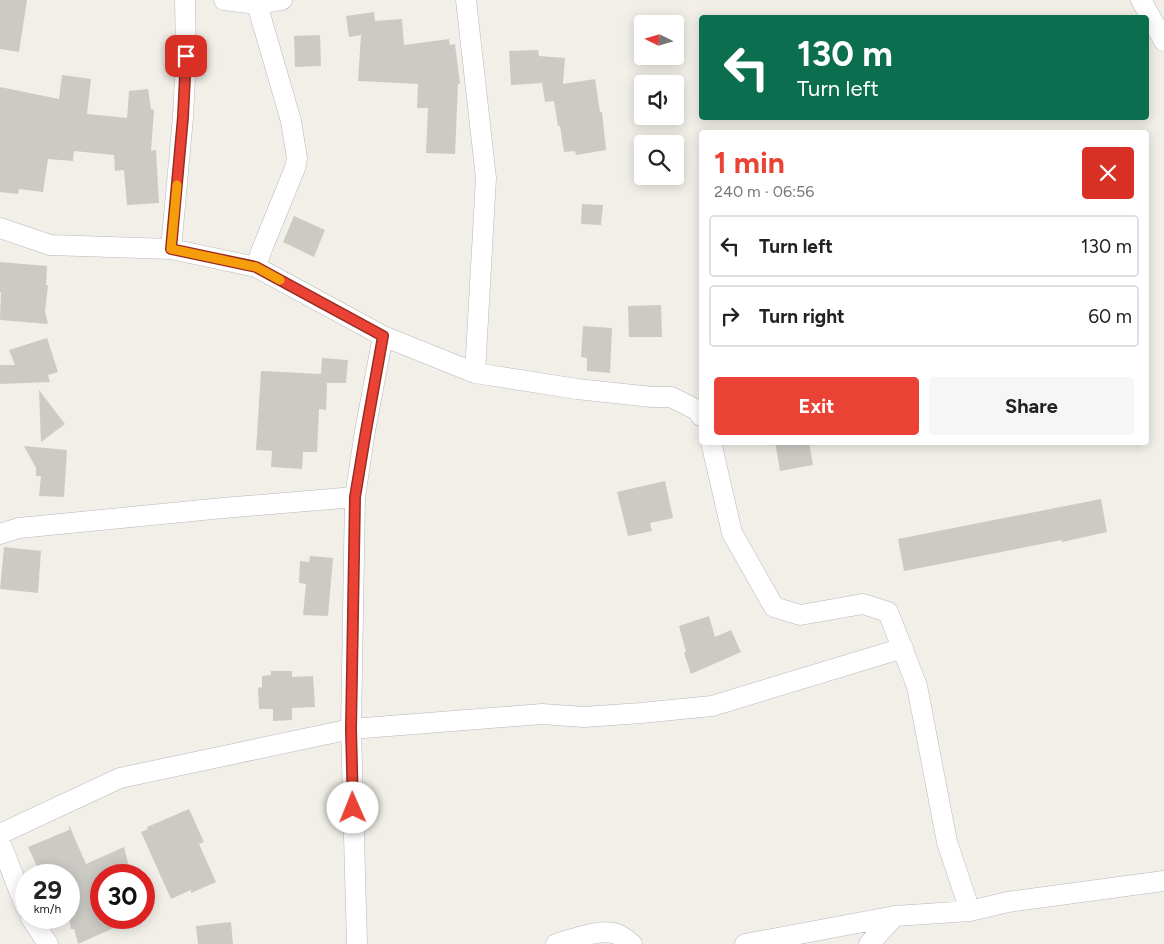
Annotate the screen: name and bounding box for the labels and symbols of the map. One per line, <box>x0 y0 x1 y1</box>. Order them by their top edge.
north arrow <box>634 15 684 65</box>
pin <box>165 35 207 77</box>
position arrow <box>326 781 378 833</box>
speed limit sign: 30 <box>90 864 155 929</box>

